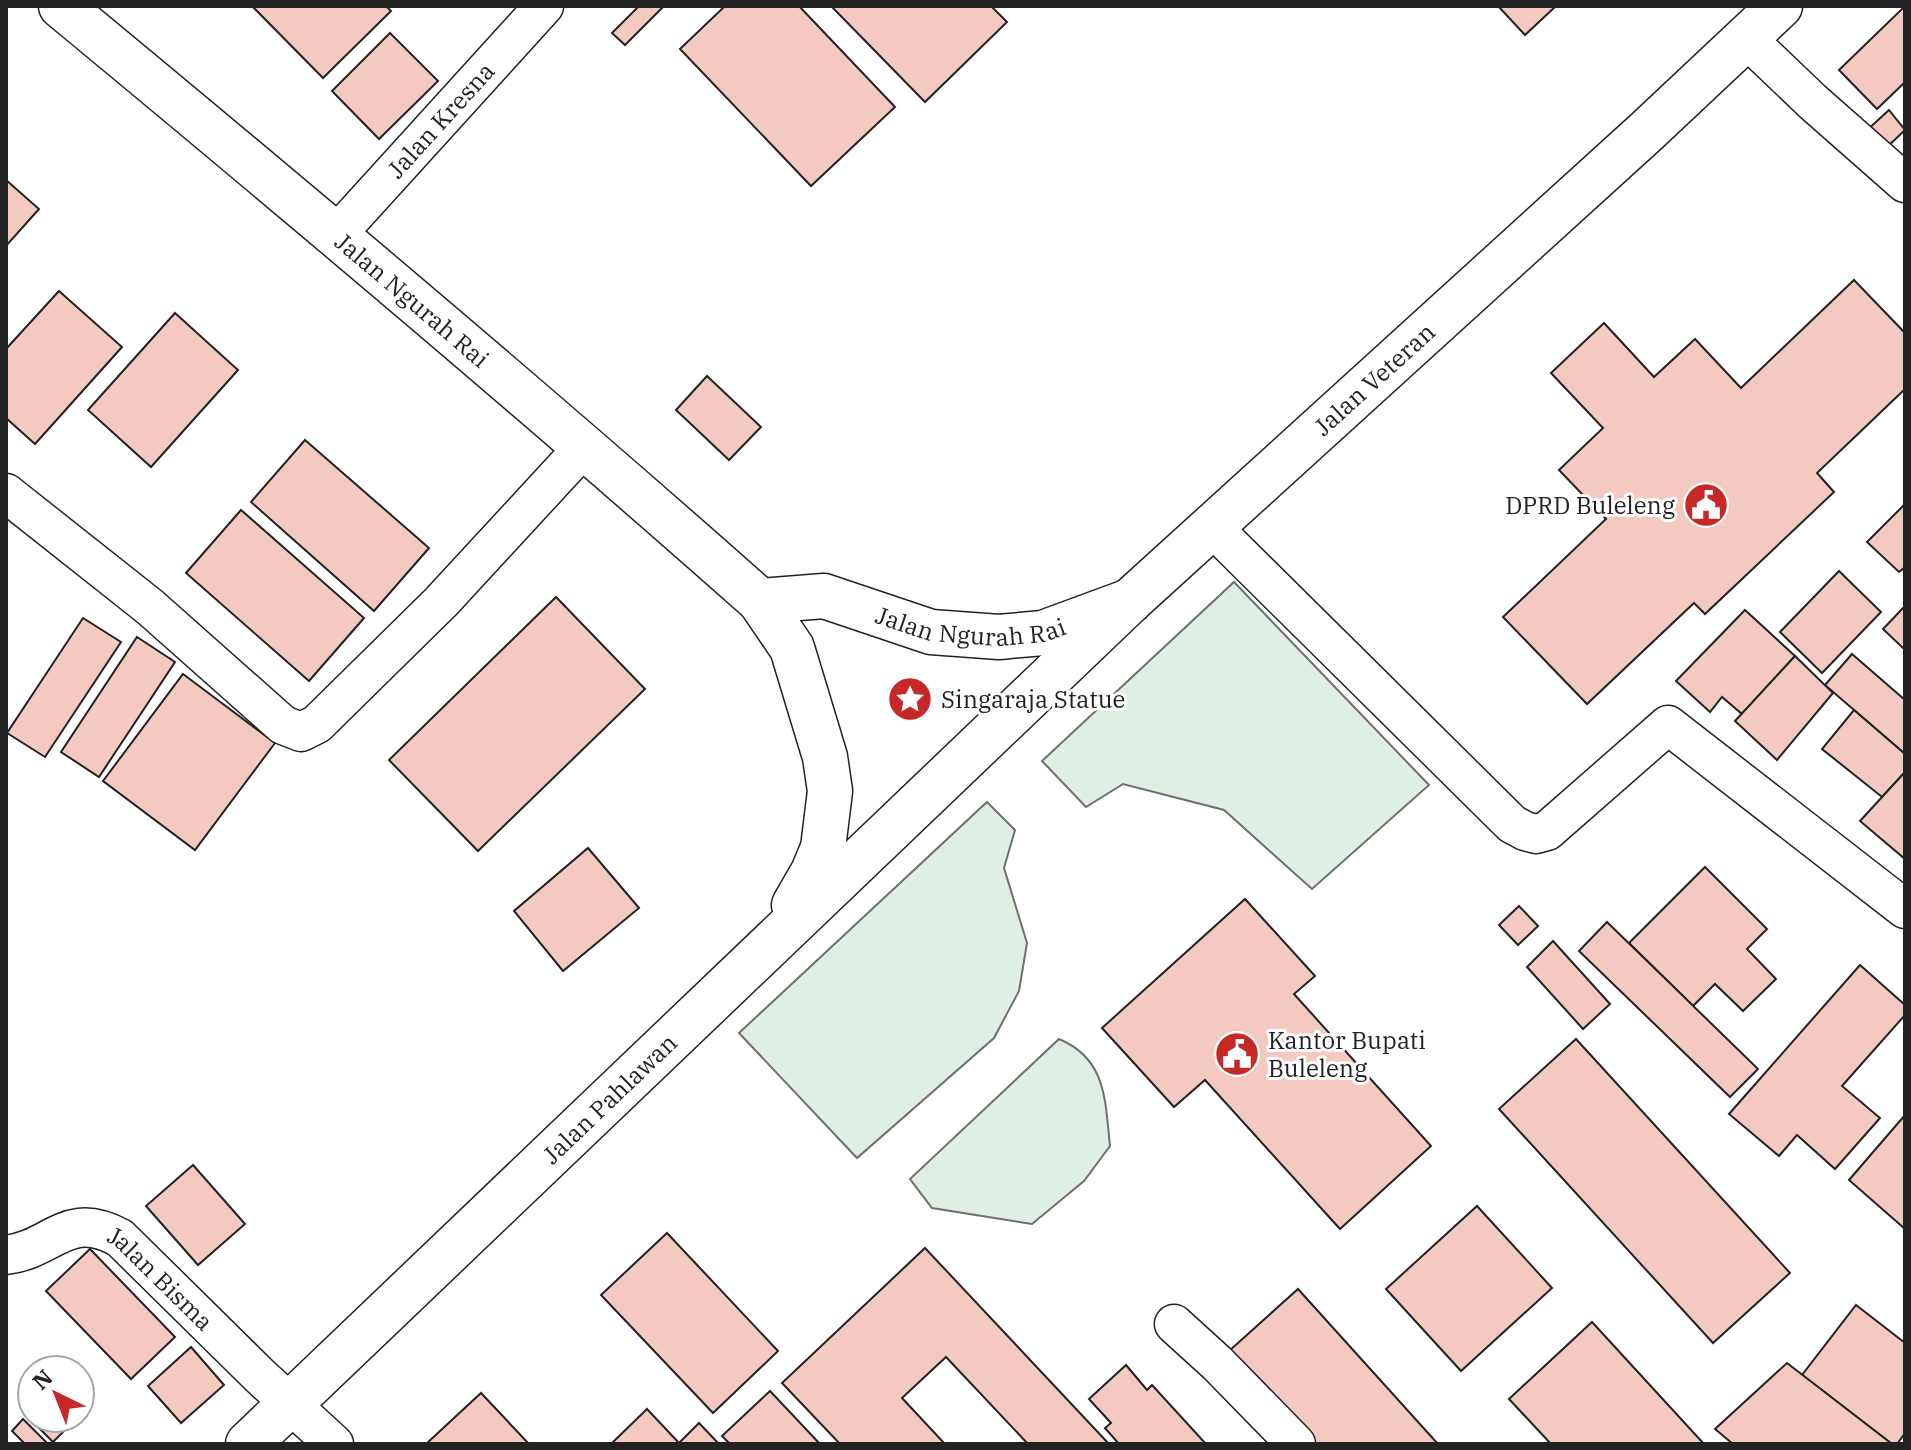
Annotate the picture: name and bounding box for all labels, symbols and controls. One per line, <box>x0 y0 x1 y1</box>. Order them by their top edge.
street label: Jalan Kresna <box>380 55 501 185</box>
street label: Jalan Ngurah Rai <box>329 225 496 374</box>
street label: Jalan Veteran <box>1307 316 1442 442</box>
public building icon: DPRD Buleleng <box>1682 481 1730 529</box>
place label: DPRD Buleleng <box>1505 489 1675 521</box>
street label: Jalan Ngurah Rai <box>872 599 1070 653</box>
place icon: Singaraja Statue <box>886 675 934 723</box>
place label: Singaraja Statue <box>941 683 1125 715</box>
place label: Kantor Bupati Buleleng <box>1268 1024 1426 1084</box>
street label: Jalan Pahlawan <box>535 1027 684 1171</box>
public building icon: Kantor Bupati Buleleng <box>1213 1030 1261 1078</box>
street label: Jalan Bisma <box>103 1218 220 1337</box>
north arrow <box>16 1354 96 1434</box>
text: N <box>26 1362 58 1396</box>

